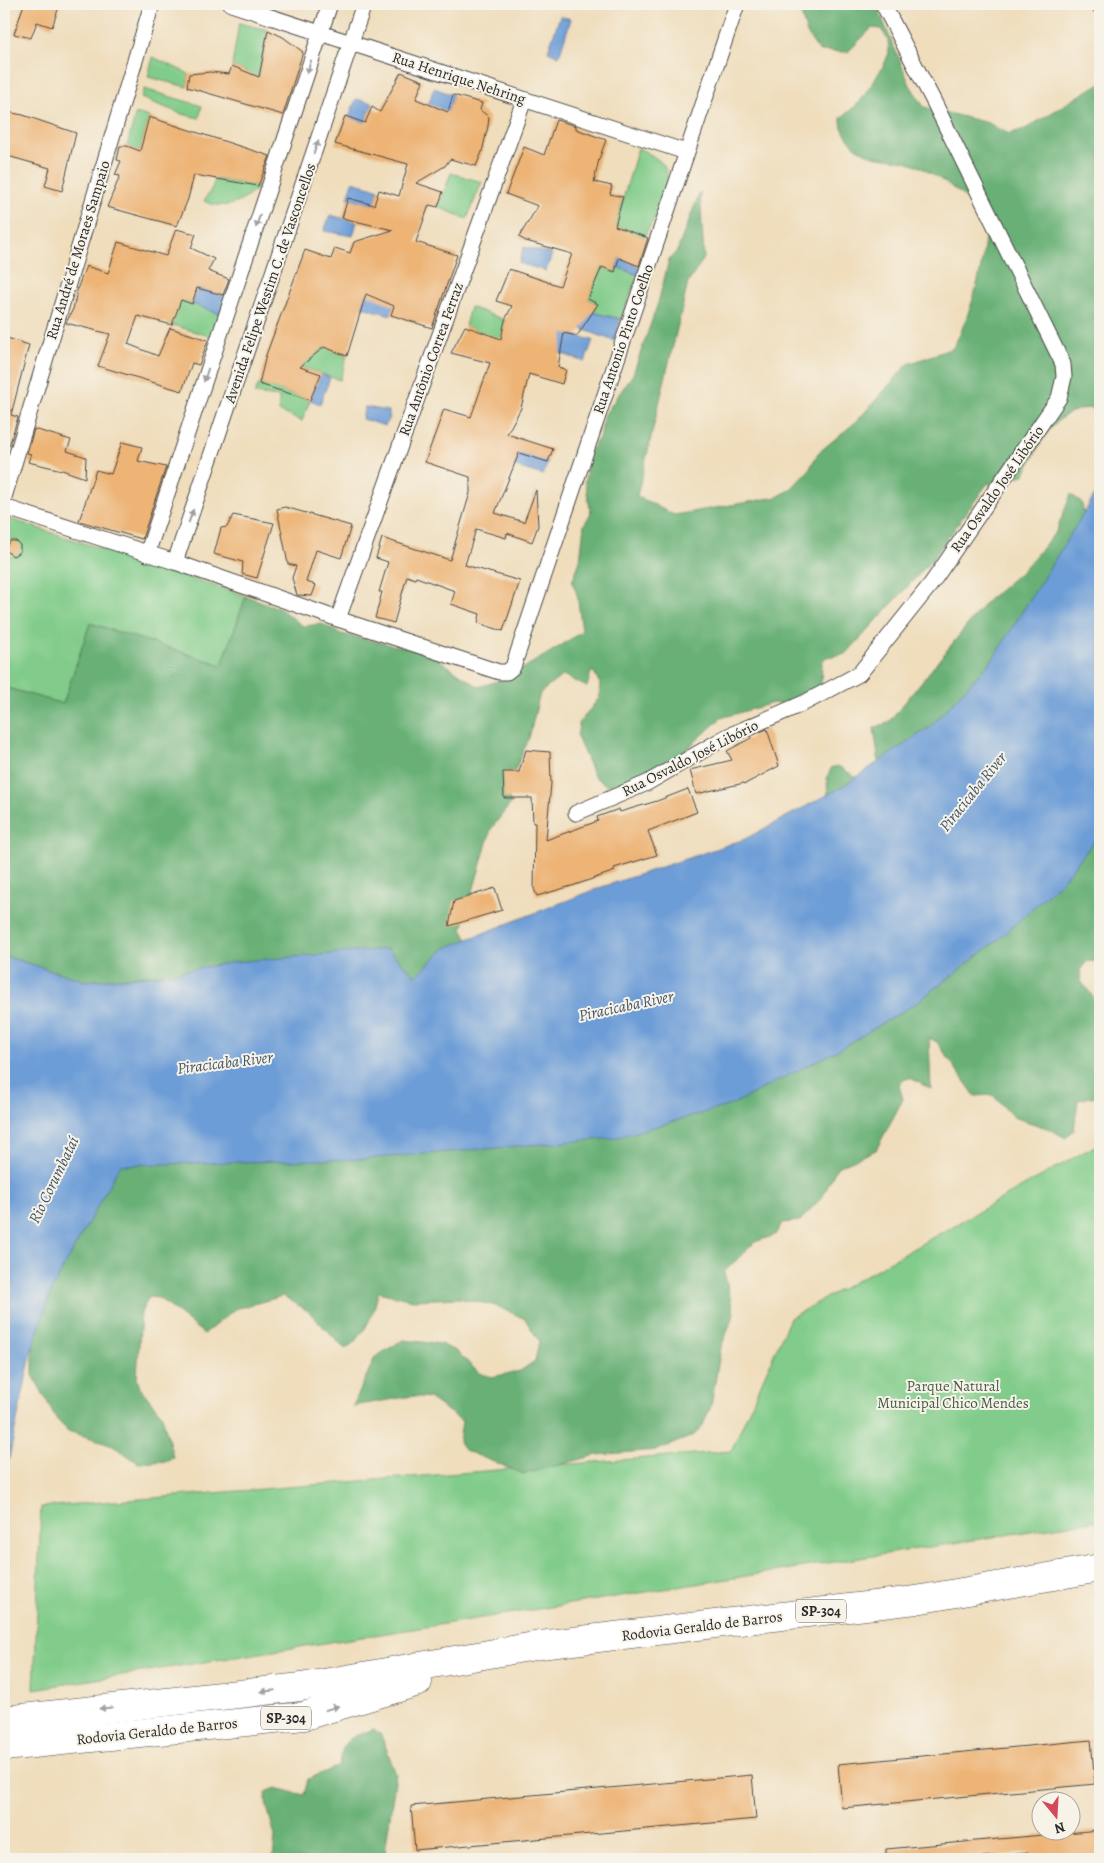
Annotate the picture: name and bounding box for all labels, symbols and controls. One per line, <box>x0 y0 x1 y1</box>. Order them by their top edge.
street label: Rua Henrique Nehring <box>390 47 529 109</box>
one-way arrow <box>305 59 312 74</box>
one-way arrow <box>312 139 320 154</box>
street label: Rua André de Moraes Sampaio <box>41 158 115 342</box>
street label: Avenida Felipe Westim C. de Vasconcellos <box>219 160 321 407</box>
one-way arrow <box>253 213 261 228</box>
street label: Rua Antonio Pinto Coelho <box>588 261 658 417</box>
street label: Rua Antônio Correa Ferraz <box>394 279 468 439</box>
one-way arrow <box>202 368 210 383</box>
street label: Rua Osvaldo José Libório <box>946 422 1048 556</box>
one-way arrow <box>187 508 195 523</box>
street label: Rua Osvaldo José Libório <box>618 715 762 801</box>
water label: Piracicaba River <box>934 747 1012 836</box>
water label: Piracicaba River <box>577 985 676 1027</box>
water label: Piracicaba River <box>176 1046 275 1080</box>
water label: Rio Corumbataí <box>23 1132 85 1227</box>
park label: Parque Natural Municipal Chico Mendes <box>877 1376 1029 1413</box>
road number: SP-304 <box>796 1600 846 1622</box>
street label: Rodovia Geraldo de Barros <box>620 1606 784 1646</box>
one-way arrow <box>260 1687 276 1695</box>
one-way arrow <box>324 1703 339 1711</box>
one-way arrow <box>98 1704 114 1712</box>
road number: SP-304 <box>261 1706 311 1730</box>
street label: Rodovia Geraldo de Barros <box>75 1713 239 1749</box>
north arrow <box>1032 1790 1082 1840</box>
text: N <box>1052 1817 1068 1838</box>

